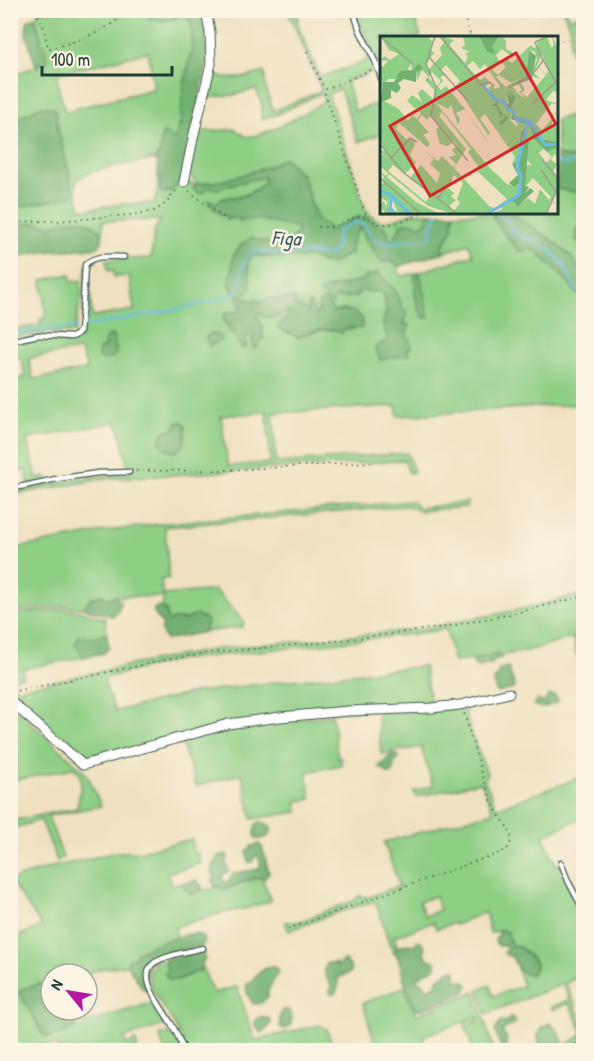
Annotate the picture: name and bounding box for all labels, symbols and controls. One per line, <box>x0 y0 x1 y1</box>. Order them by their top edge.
inset map <box>380 36 558 214</box>
scale bar <box>42 39 172 77</box>
text: 100 m <box>51 47 90 72</box>
water label: Figa <box>271 223 303 253</box>
north arrow <box>39 962 99 1022</box>
text: N <box>44 975 68 994</box>

